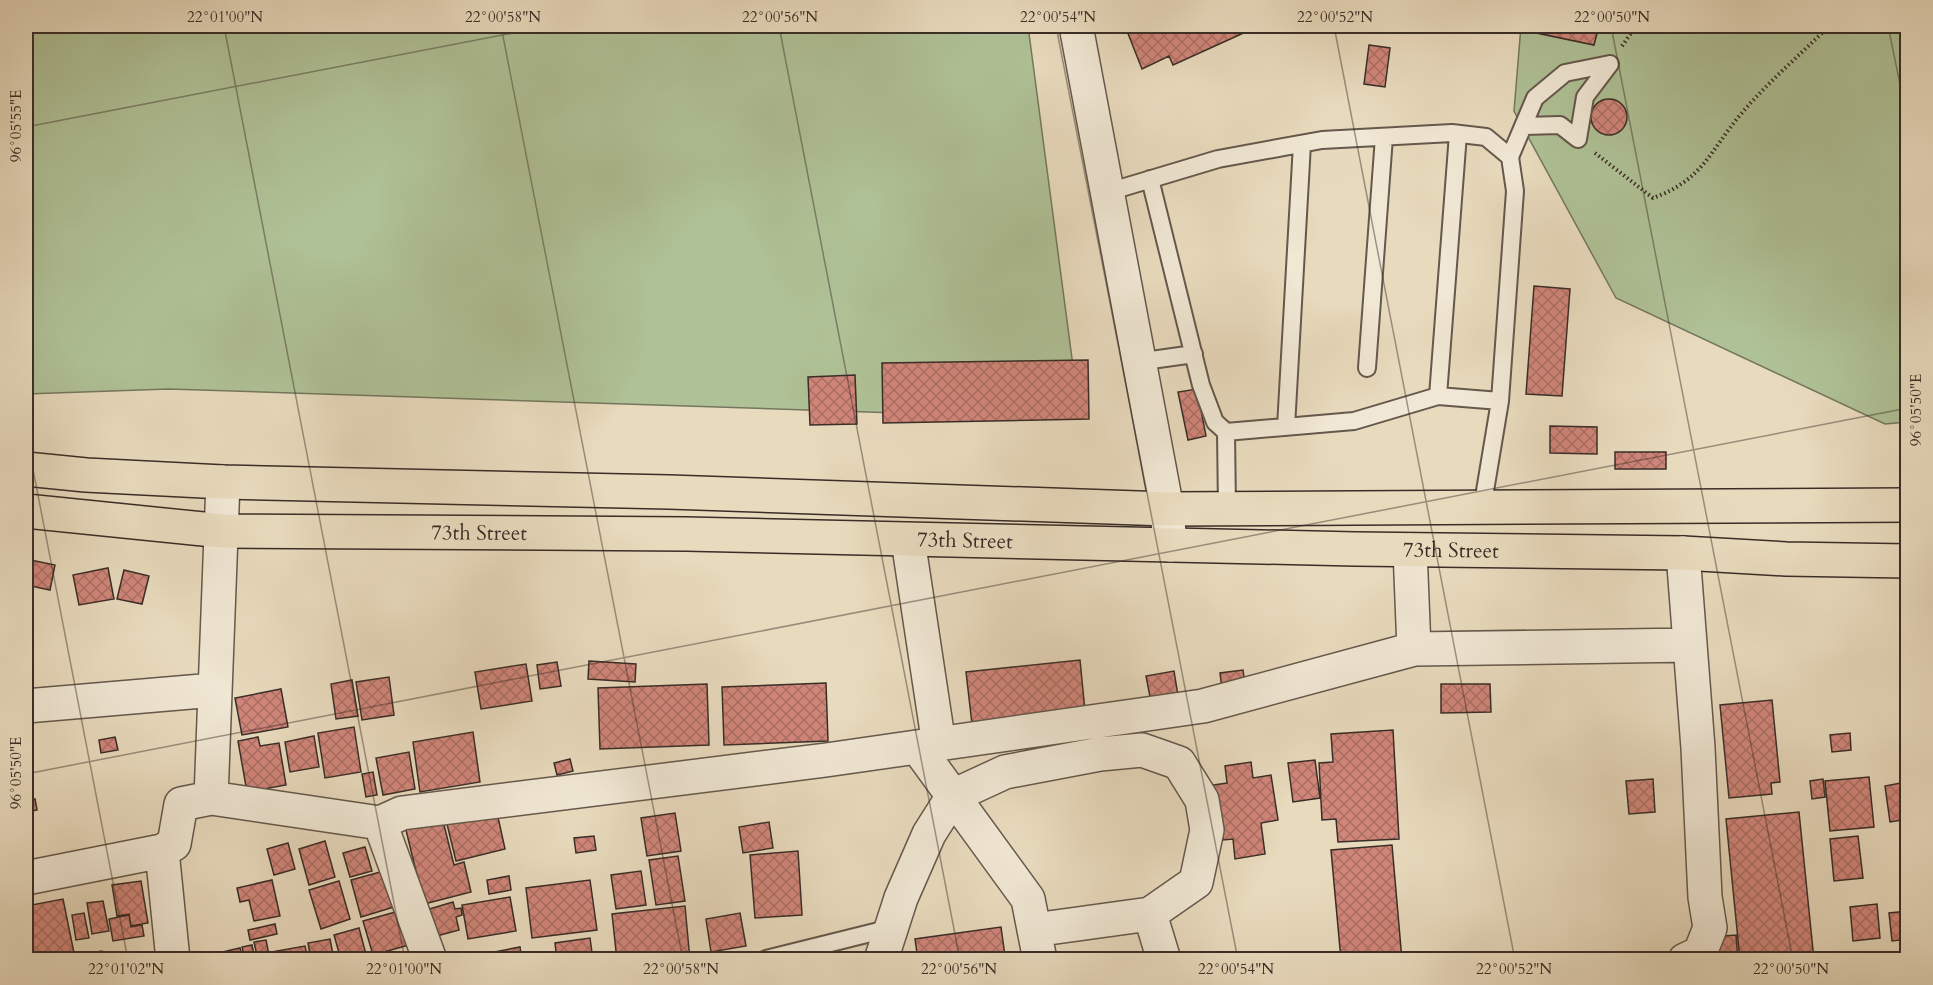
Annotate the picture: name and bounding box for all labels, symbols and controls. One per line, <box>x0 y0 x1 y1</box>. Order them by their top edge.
text: 22°01'00"N <box>187 7 263 27</box>
text: 22°00'58"N <box>465 7 541 27</box>
text: 22°00'56"N <box>742 7 818 27</box>
text: 22°00'54"N <box>1020 7 1096 27</box>
text: 22°00'52"N <box>1297 7 1373 27</box>
text: 22°00'50"N <box>1574 7 1650 27</box>
text: 96°05'55"E <box>6 90 26 162</box>
text: 96°05'50"E <box>1906 374 1926 446</box>
street label: 73th Street <box>431 518 527 547</box>
street label: 73th Street <box>917 525 1014 556</box>
street label: 73th Street <box>1403 535 1499 565</box>
text: 96°05'50"E <box>6 737 26 809</box>
text: 22°01'02"N <box>88 959 164 979</box>
text: 22°01'00"N <box>366 959 442 979</box>
text: 22°00'58"N <box>643 959 719 979</box>
text: 22°00'56"N <box>921 959 997 979</box>
text: 22°00'54"N <box>1198 959 1274 979</box>
text: 22°00'52"N <box>1476 959 1552 979</box>
text: 22°00'50"N <box>1753 959 1829 979</box>

